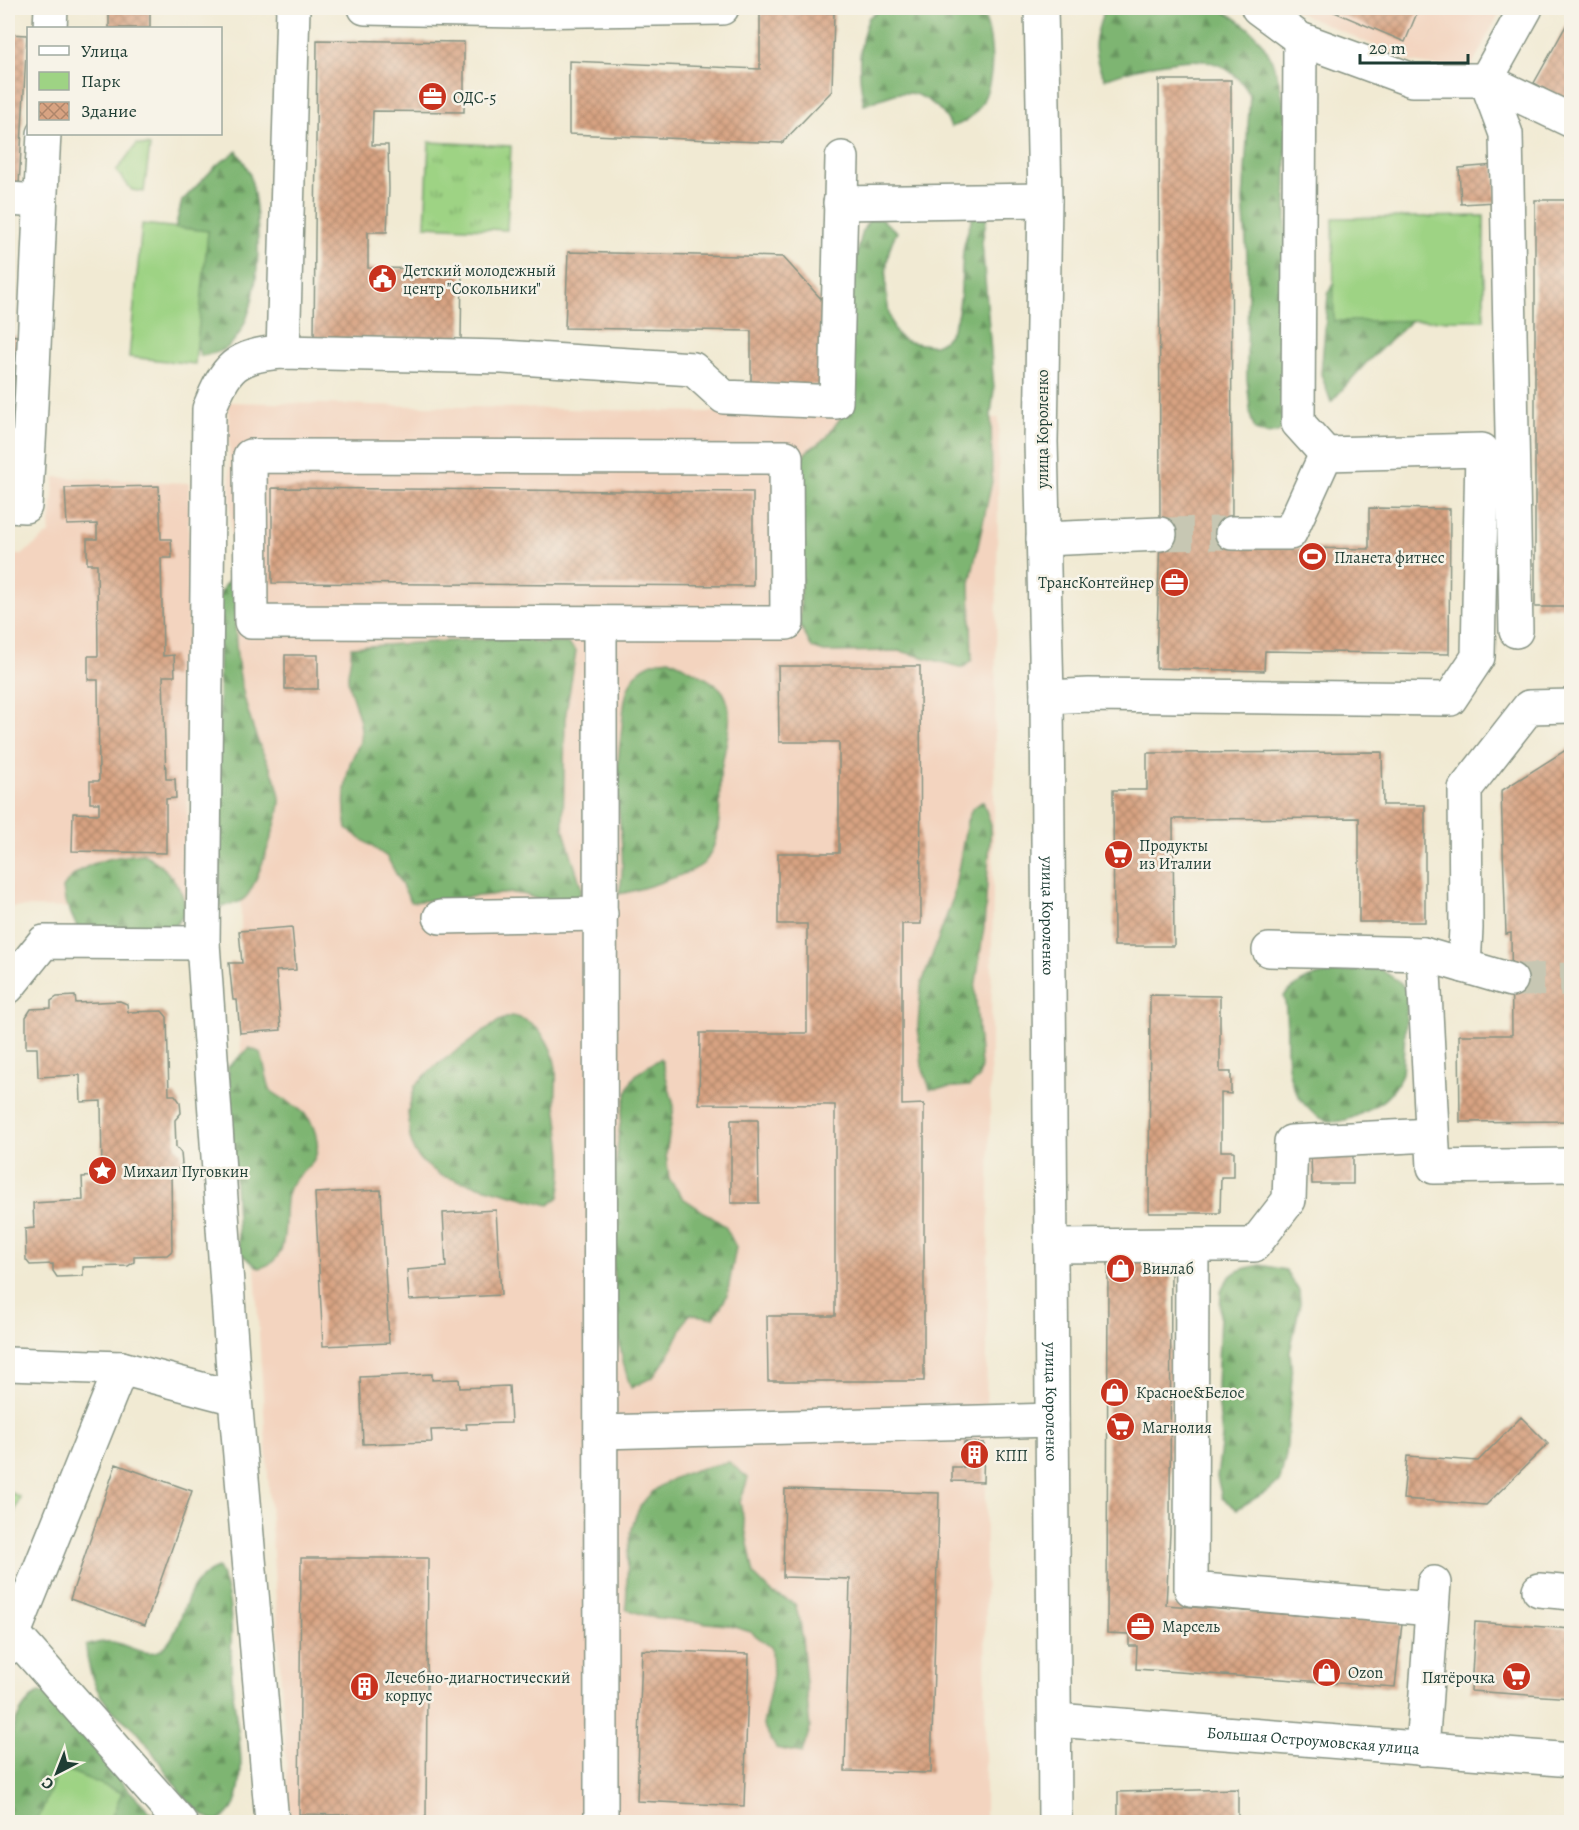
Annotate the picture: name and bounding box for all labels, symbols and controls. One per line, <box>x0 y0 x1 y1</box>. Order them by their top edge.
legend <box>27 27 222 135</box>
scale bar <box>1360 27 1468 65</box>
text: 20 m <box>1369 36 1406 60</box>
text: Улица <box>81 39 129 63</box>
text: Парк <box>81 69 121 93</box>
office icon: ОДС-5 <box>416 81 448 113</box>
place label: ОДС-5 <box>453 87 496 109</box>
text: Здание <box>81 99 137 123</box>
place label: Детский молодежный центр "Сокольники" <box>403 260 556 300</box>
public building icon: Детский молодежный центр "Сокольники" <box>366 263 398 295</box>
street label: улица Короленко <box>1032 370 1054 490</box>
sports icon: Планета фитнес <box>1297 541 1329 573</box>
place label: Планета фитнес <box>1334 547 1445 569</box>
office icon: ТрансКонтейнер <box>1159 566 1191 598</box>
place label: ТрансКонтейнер <box>1038 572 1154 594</box>
place label: Продукты из Италии <box>1139 835 1212 875</box>
supermarket icon: Продукты из Италии <box>1102 838 1134 870</box>
street label: улица Короленко <box>1036 855 1059 975</box>
place icon: Михаил Пуговкин <box>86 1155 118 1187</box>
place label: Михаил Пуговкин <box>123 1161 249 1183</box>
shop icon: Винлаб <box>1105 1252 1137 1284</box>
place label: Винлаб <box>1142 1258 1194 1280</box>
street label: улица Короленко <box>1040 1341 1062 1461</box>
shop icon: Красное&Белое <box>1099 1376 1131 1408</box>
place label: Красное&Белое <box>1136 1382 1245 1404</box>
supermarket icon: Магнолия <box>1105 1411 1137 1443</box>
place label: Магнолия <box>1142 1417 1212 1439</box>
building icon: КПП <box>958 1439 990 1471</box>
place label: КПП <box>995 1445 1028 1467</box>
office icon: Марсель <box>1125 1610 1157 1642</box>
place label: Марсель <box>1162 1616 1220 1638</box>
shop icon: Ozon <box>1311 1656 1343 1688</box>
supermarket icon: Пятёрочка <box>1500 1661 1532 1693</box>
place label: Ozon <box>1348 1662 1383 1684</box>
place label: Лечебно-диагностический корпус <box>385 1667 570 1707</box>
place label: Пятёрочка <box>1422 1667 1496 1689</box>
building icon: Лечебно-диагностический корпус <box>348 1670 380 1702</box>
street label: Большая Остроумовская улица <box>1206 1722 1421 1760</box>
north arrow <box>27 1743 87 1803</box>
text: С <box>37 1772 59 1795</box>

